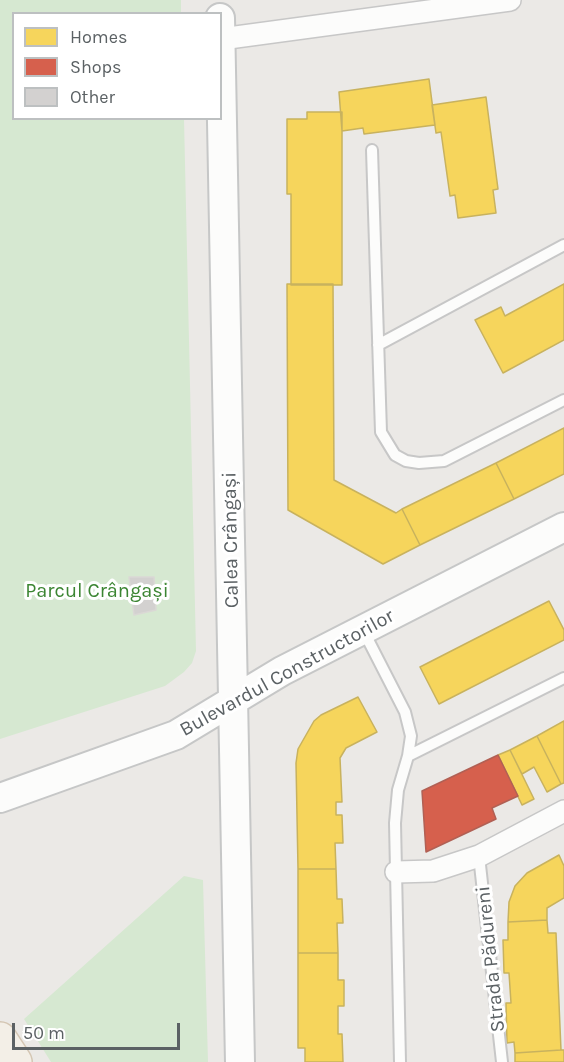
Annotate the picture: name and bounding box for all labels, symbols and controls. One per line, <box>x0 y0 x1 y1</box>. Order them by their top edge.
legend <box>12 12 222 120</box>
text: Homes <box>70 26 127 48</box>
text: Shops <box>70 56 122 78</box>
text: Other <box>70 86 115 108</box>
street label: Calea Crângași <box>218 472 244 608</box>
park label: Parcul Crângași <box>25 579 169 603</box>
street label: Bulevardul Constructorilor <box>176 604 398 742</box>
street label: Strada Pădureni <box>471 885 511 1033</box>
scale bar <box>15 1011 183 1049</box>
text: 50 m <box>23 1022 65 1044</box>

